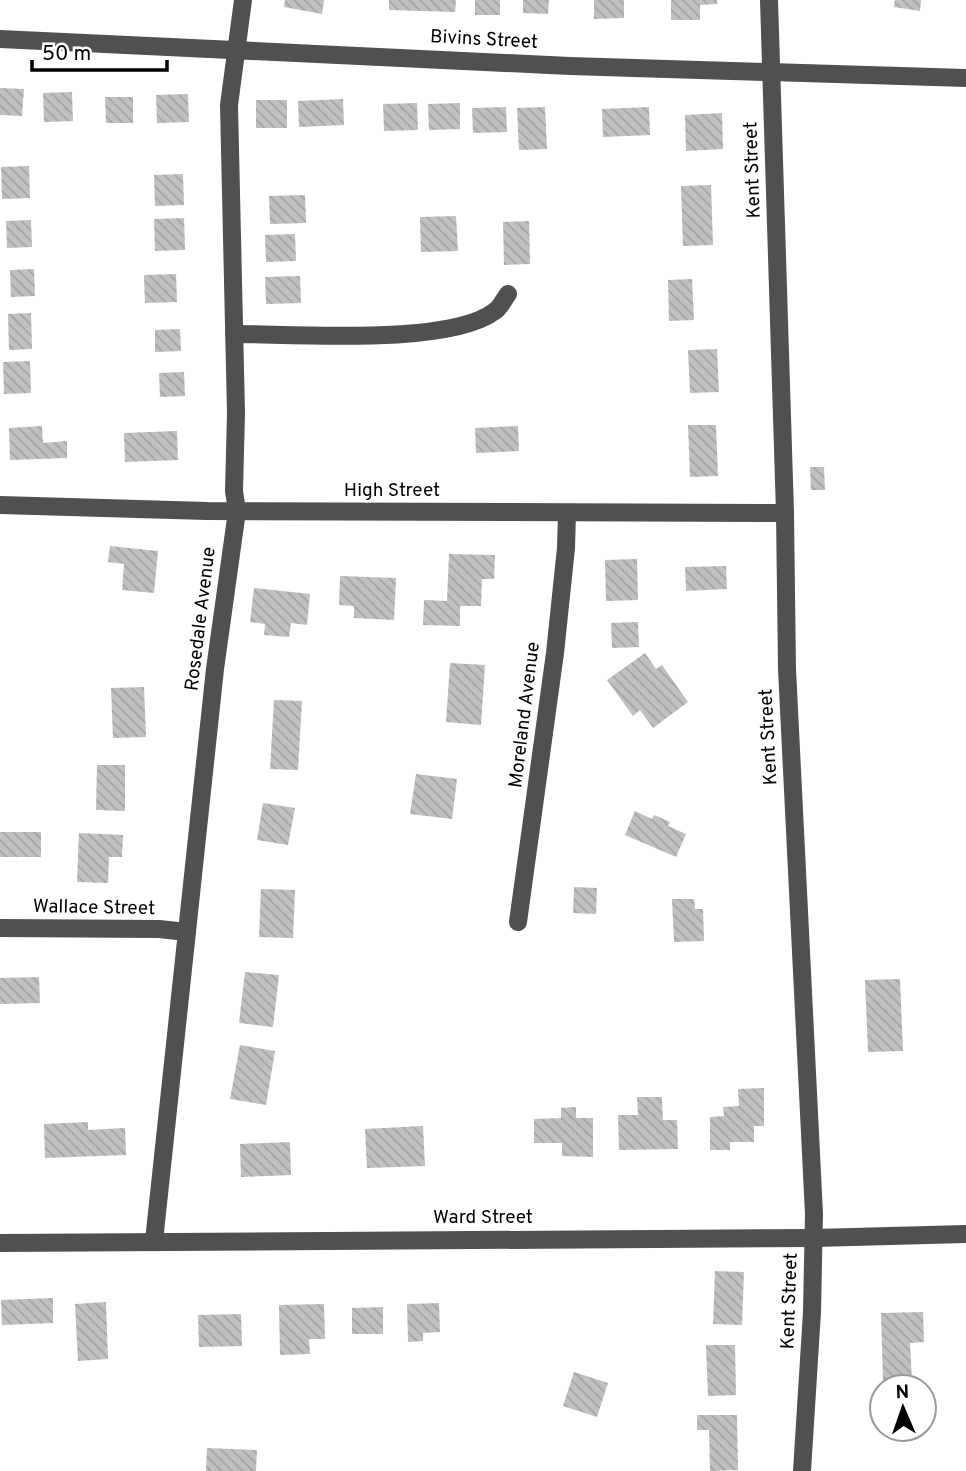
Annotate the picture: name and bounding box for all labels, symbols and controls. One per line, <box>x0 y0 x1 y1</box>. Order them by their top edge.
street label: Bivins Street <box>429 25 539 55</box>
scale bar <box>32 28 166 72</box>
text: 50 m <box>42 41 91 68</box>
street label: Kent Street <box>739 121 767 219</box>
street label: High Street <box>344 479 440 503</box>
street label: Rosedale Avenue <box>180 546 222 692</box>
street label: Moreland Avenue <box>504 641 546 789</box>
street label: Kent Street <box>754 688 784 786</box>
street label: Wallace Street <box>33 895 155 921</box>
street label: Ward Street <box>433 1206 533 1230</box>
street label: Kent Street <box>776 1252 804 1350</box>
north arrow <box>868 1373 938 1443</box>
text: N <box>895 1381 910 1405</box>

